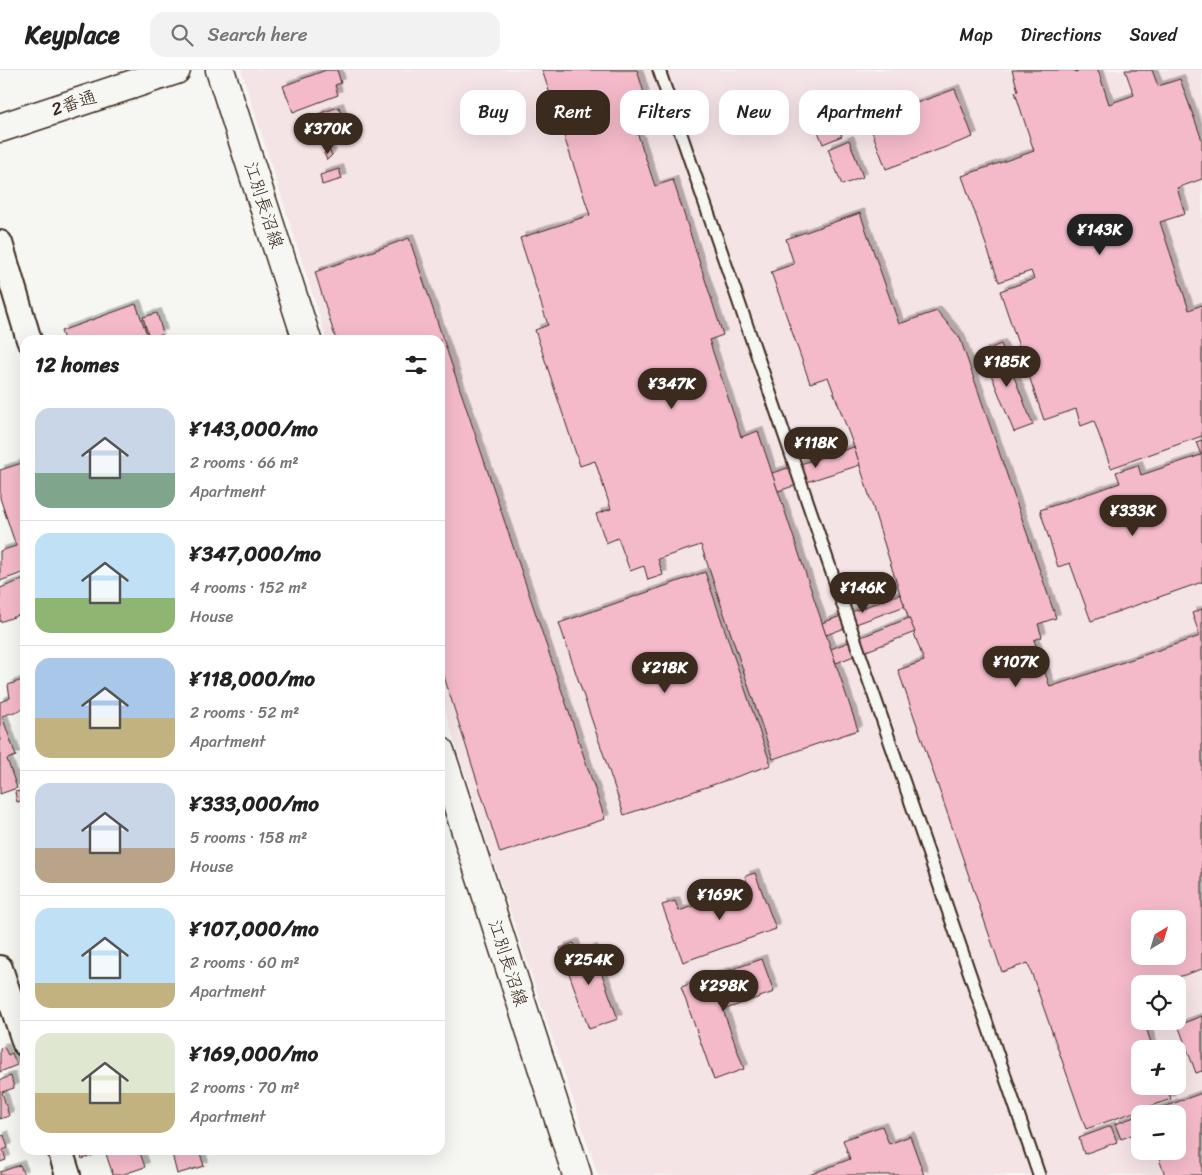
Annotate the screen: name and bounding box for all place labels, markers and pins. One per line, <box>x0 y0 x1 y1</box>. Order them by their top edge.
pin: ¥370K <box>293 112 363 155</box>
pin: ¥143K <box>1065 214 1135 256</box>
pin: ¥185K <box>972 346 1042 388</box>
pin: ¥347K <box>637 368 707 410</box>
pin: ¥118K <box>781 426 851 469</box>
pin: ¥333K <box>1098 494 1168 537</box>
pin: ¥146K <box>828 572 898 614</box>
pin: ¥107K <box>981 646 1051 688</box>
pin: ¥218K <box>630 652 700 694</box>
pin: ¥169K <box>685 878 755 921</box>
pin: ¥254K <box>554 944 624 986</box>
pin: ¥298K <box>689 970 759 1012</box>

